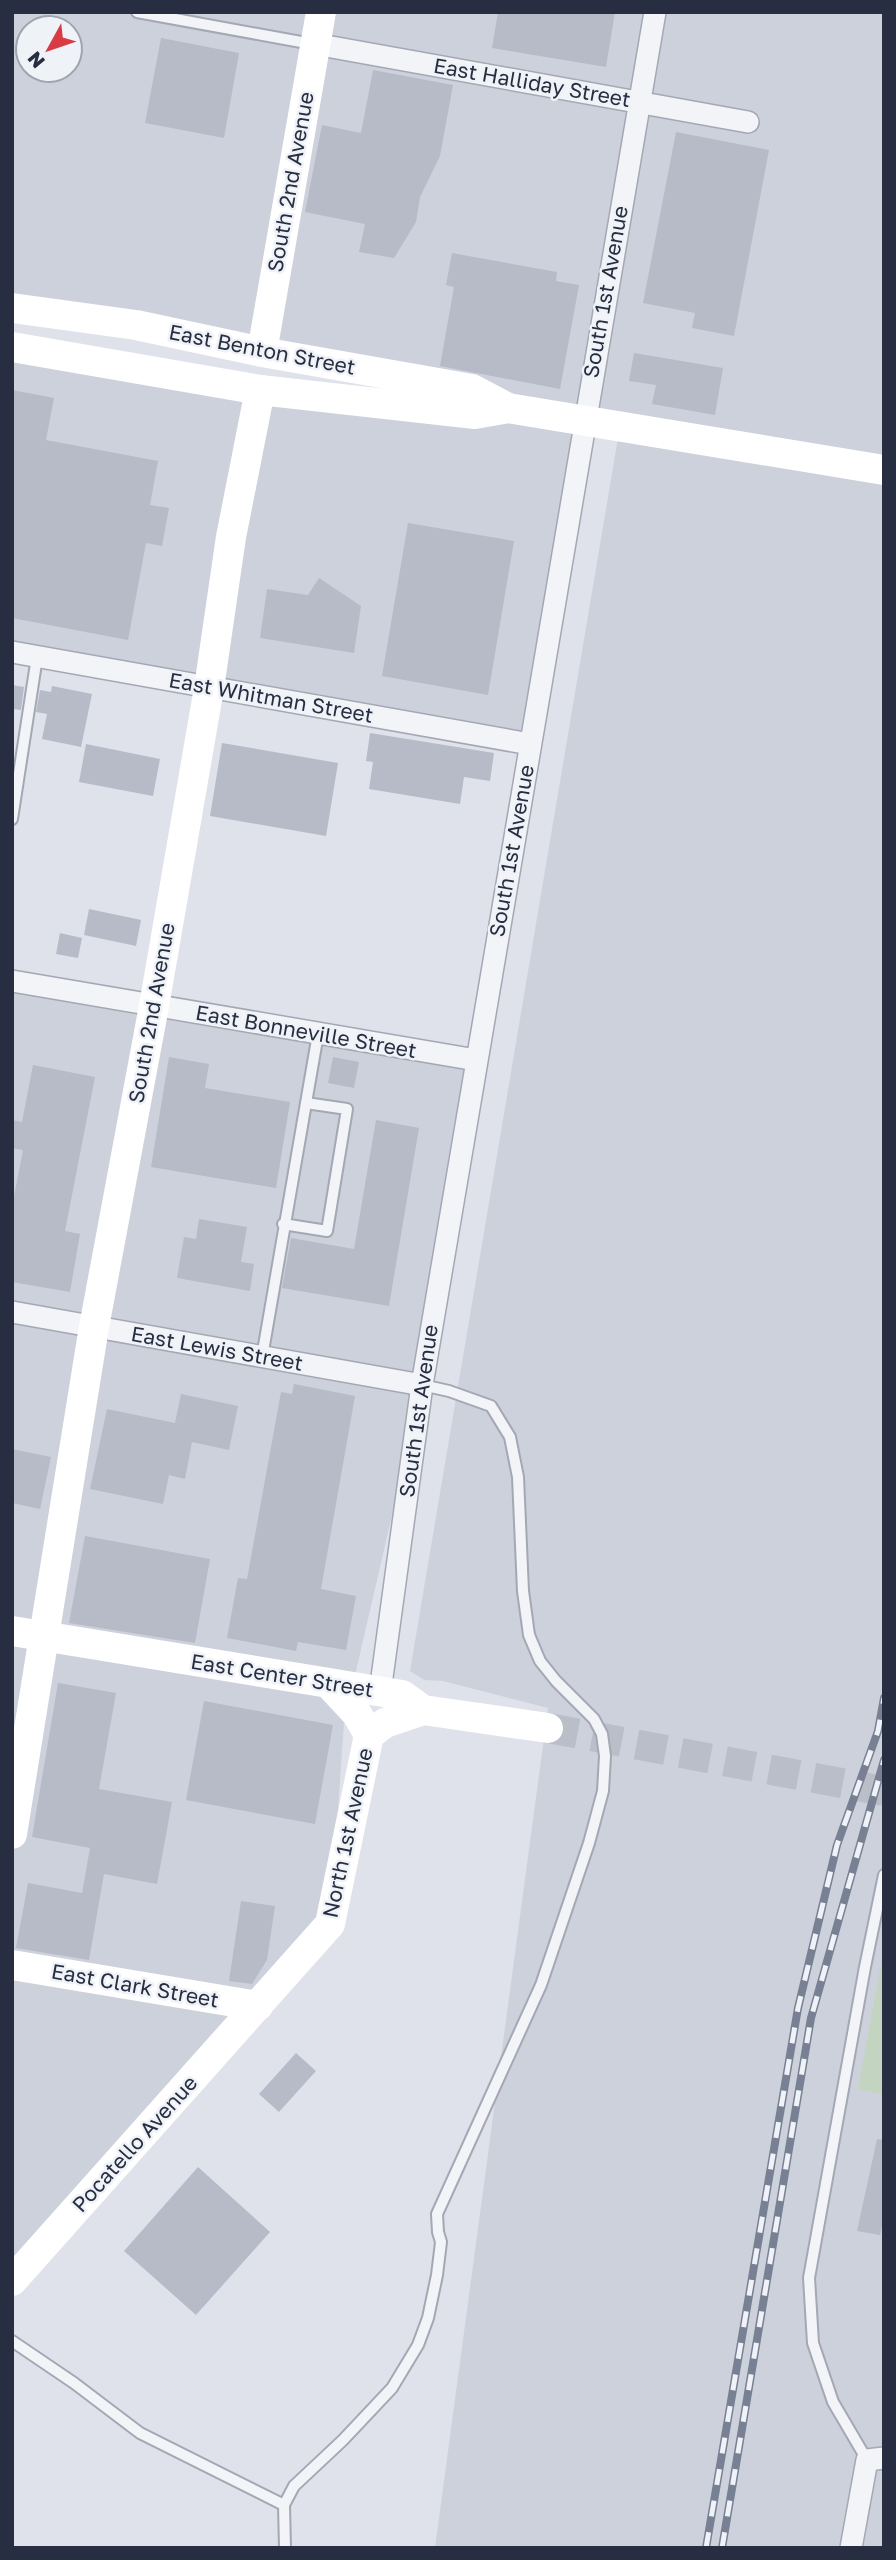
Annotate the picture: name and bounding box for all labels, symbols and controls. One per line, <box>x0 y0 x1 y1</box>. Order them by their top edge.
north arrow <box>14 14 84 84</box>
text: N <box>22 47 49 73</box>
street label: East Halliday Street <box>432 52 633 112</box>
street label: South 2nd Avenue <box>261 90 319 274</box>
street label: South 1st Avenue <box>577 204 633 380</box>
street label: East Benton Street <box>167 318 358 380</box>
street label: East Whitman Street <box>167 666 375 728</box>
street label: South 1st Avenue <box>483 763 539 939</box>
street label: South 2nd Avenue <box>122 921 180 1105</box>
street label: East Bonneville Street <box>194 999 419 1063</box>
street label: East Lewis Street <box>129 1320 305 1376</box>
street label: South 1st Avenue <box>393 1323 443 1499</box>
street label: East Center Street <box>189 1648 375 1702</box>
street label: North 1st Avenue <box>316 1746 378 1920</box>
street label: East Clark Street <box>49 1957 221 2013</box>
street label: Pocatello Avenue <box>66 2070 202 2217</box>

